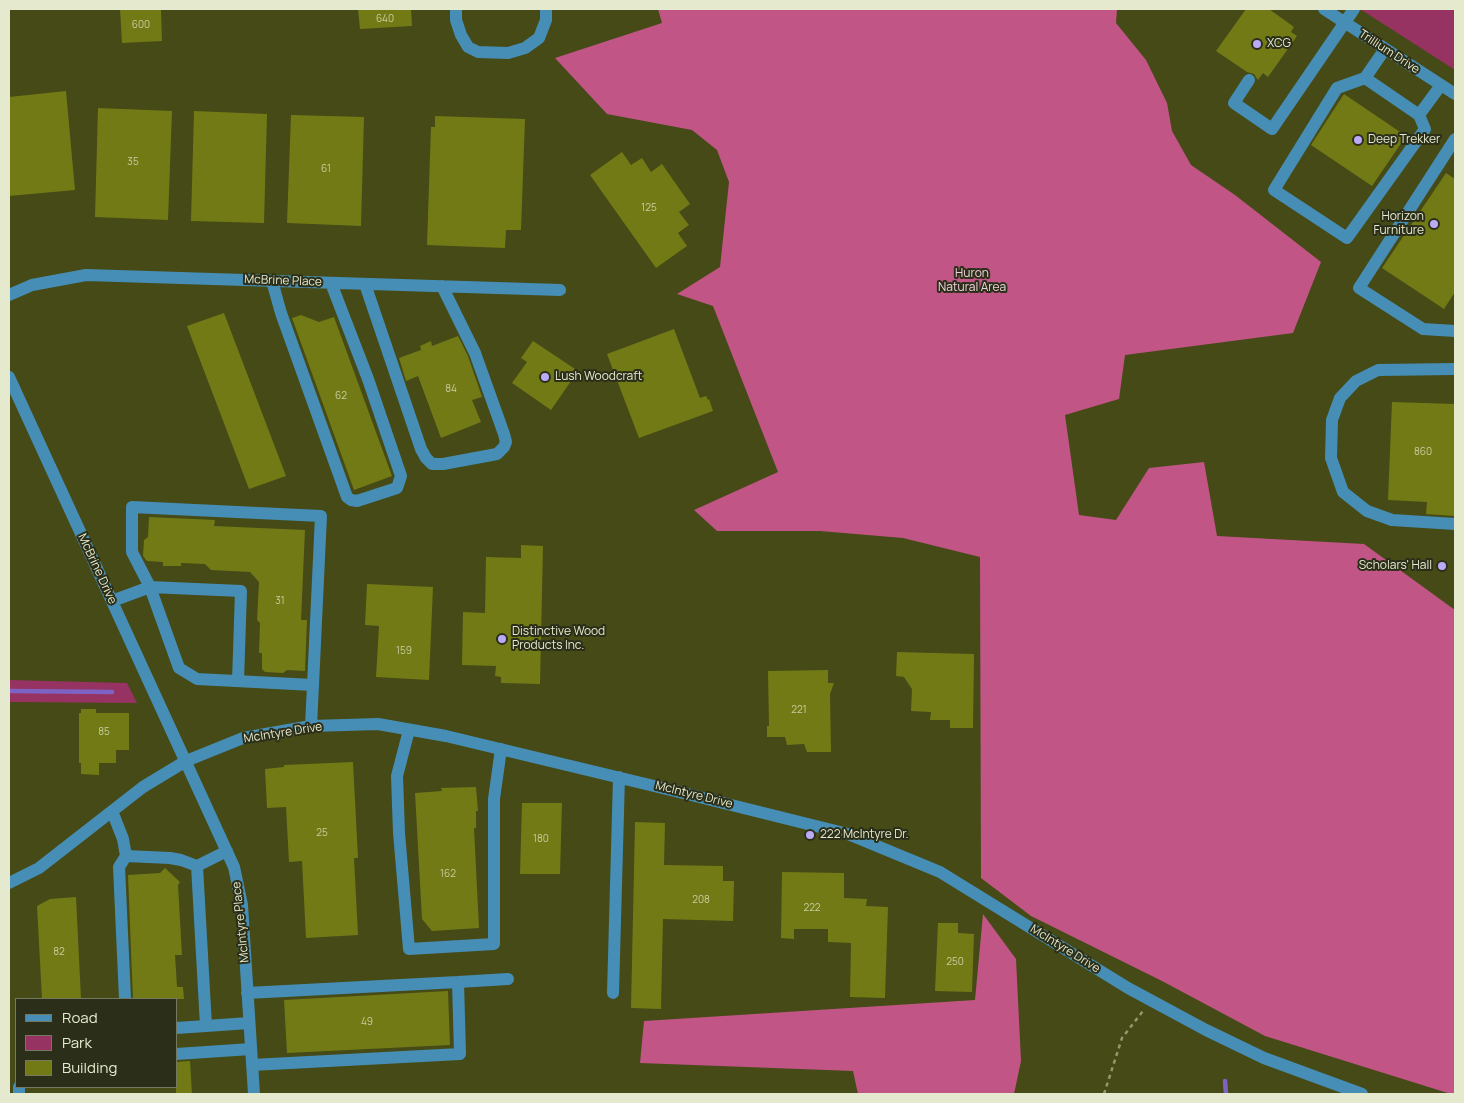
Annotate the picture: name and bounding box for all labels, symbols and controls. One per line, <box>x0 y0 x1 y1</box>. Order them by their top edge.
house number: 640 <box>376 13 394 25</box>
house number: 600 <box>132 19 150 31</box>
street label: Trillium Drive <box>1356 27 1422 77</box>
place label: XCG <box>1267 37 1291 51</box>
marker: XCG <box>1251 38 1263 50</box>
place label: Deep Trekker <box>1368 133 1440 147</box>
marker: Deep Trekker <box>1352 134 1364 146</box>
house number: 35 <box>127 156 139 168</box>
house number: 61 <box>321 163 331 175</box>
house number: 125 <box>641 202 657 214</box>
place label: Horizon Furniture <box>1373 210 1424 238</box>
marker: Horizon Furniture <box>1428 218 1440 230</box>
park label: Huron Natural Area <box>938 267 1006 295</box>
street label: McBrine Place <box>244 272 322 290</box>
place label: Lush Woodcraft <box>555 370 642 384</box>
marker: Lush Woodcraft <box>539 371 551 383</box>
house number: 84 <box>445 383 457 395</box>
house number: 62 <box>335 390 347 402</box>
house number: 860 <box>1414 446 1432 458</box>
street label: McBrine Drive <box>74 532 120 606</box>
place label: Scholars' Hall <box>1359 559 1432 573</box>
marker: Scholars' Hall <box>1436 560 1448 572</box>
house number: 31 <box>275 595 285 607</box>
place label: Distinctive Wood Products Inc. <box>512 625 605 653</box>
marker: Distinctive Wood Products Inc. <box>496 633 508 645</box>
house number: 159 <box>396 645 412 657</box>
house number: 221 <box>791 704 807 716</box>
street label: McIntyre Drive <box>243 720 323 746</box>
house number: 85 <box>98 726 110 738</box>
street label: McIntyre Drive <box>654 778 734 812</box>
house number: 25 <box>316 827 328 839</box>
place label: 222 McIntyre Dr. <box>820 828 909 842</box>
marker: 222 McIntyre Dr. <box>804 829 816 841</box>
house number: 180 <box>533 833 549 845</box>
house number: 162 <box>440 868 456 880</box>
street label: McIntyre Place <box>230 881 252 963</box>
house number: 208 <box>692 894 710 906</box>
house number: 222 <box>803 902 821 914</box>
street label: McIntyre Drive <box>1028 922 1102 976</box>
house number: 82 <box>53 946 65 958</box>
house number: 250 <box>946 956 964 968</box>
legend <box>15 998 178 1088</box>
text: Road <box>62 1007 98 1028</box>
house number: 49 <box>361 1016 373 1028</box>
text: Park <box>62 1032 92 1053</box>
text: Building <box>62 1057 117 1078</box>

